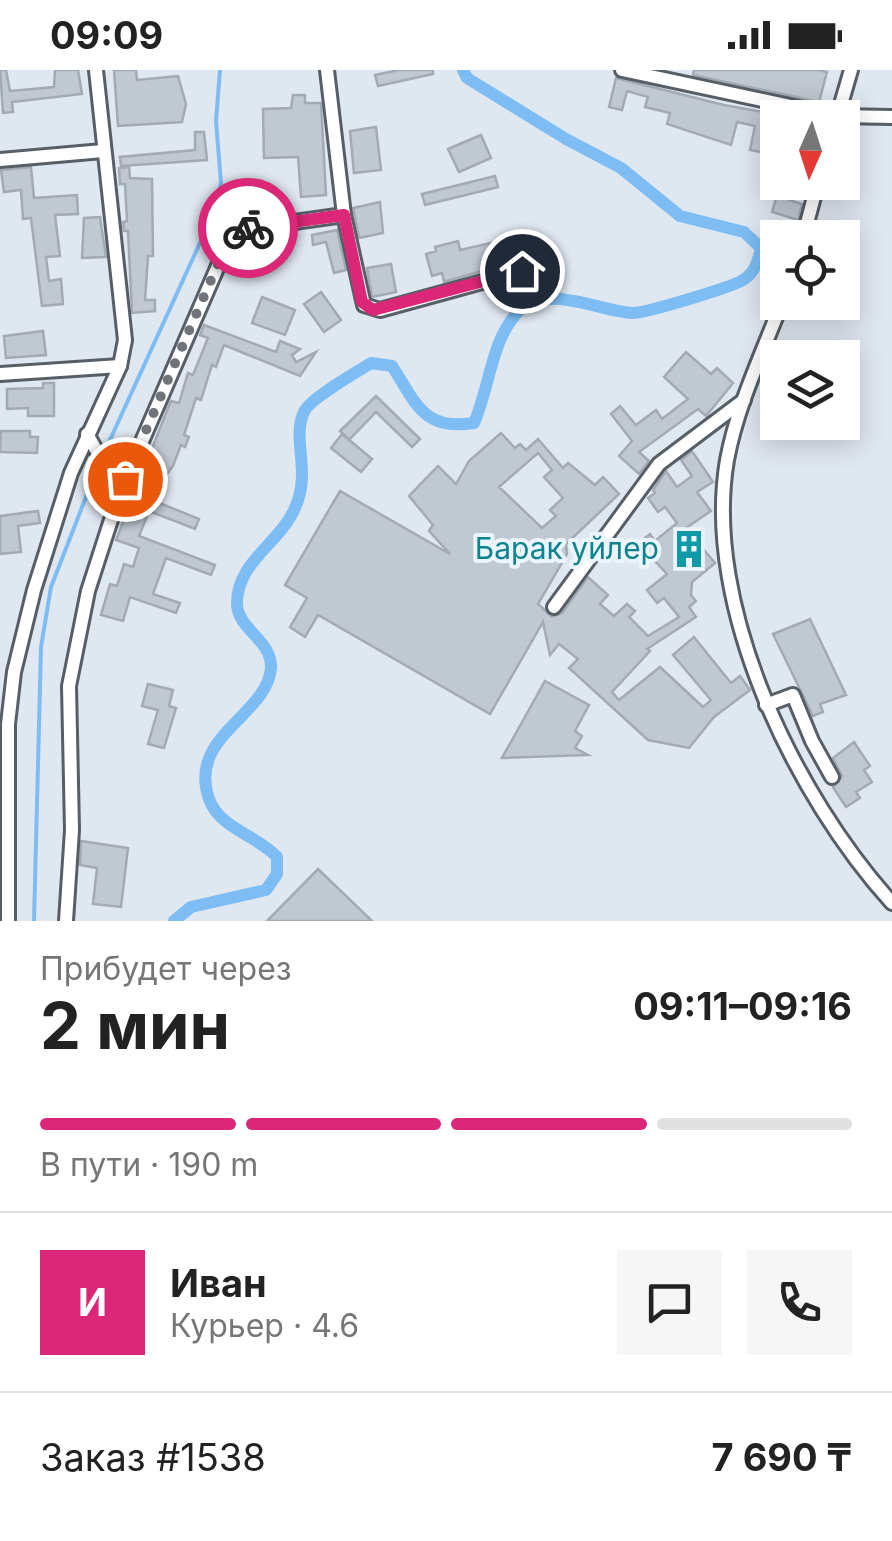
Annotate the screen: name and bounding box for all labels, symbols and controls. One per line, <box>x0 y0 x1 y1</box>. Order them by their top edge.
text: 09:09 <box>50 12 163 58</box>
north arrow <box>760 100 860 200</box>
map controls <box>760 100 860 440</box>
courier <box>198 178 298 278</box>
icon: bike <box>221 201 276 256</box>
button: locate <box>760 220 860 320</box>
pin <box>480 229 565 314</box>
icon: home <box>495 244 550 299</box>
button: layers <box>760 340 860 440</box>
pin <box>83 437 168 522</box>
icon: bag <box>98 452 153 507</box>
building icon: Барак уйлер <box>668 528 710 570</box>
place label: Барак уйлер <box>475 530 659 566</box>
text: Прибудет через <box>40 949 292 988</box>
text: 09:11–09:16 <box>633 983 852 1029</box>
text: 2 мин <box>40 986 230 1065</box>
text: В пути · 190 m <box>40 1145 258 1184</box>
button: chat <box>617 1250 722 1355</box>
button: phone <box>747 1250 852 1355</box>
text: Иван <box>170 1260 267 1306</box>
text: И <box>78 1279 107 1325</box>
text: Курьер · 4.6 <box>170 1306 359 1345</box>
text: Заказ #1538 <box>40 1434 266 1480</box>
text: 7 690 ₸ <box>712 1434 852 1480</box>

